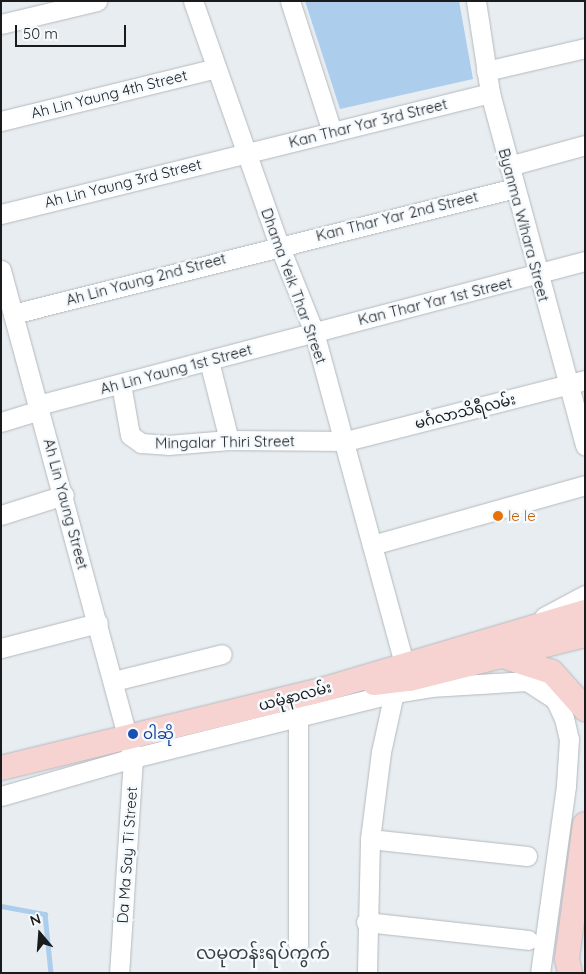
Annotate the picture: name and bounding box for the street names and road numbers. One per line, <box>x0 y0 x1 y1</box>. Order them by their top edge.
street label: Ah Lin Yaung 4th Street <box>29 66 189 122</box>
street label: Kan Thar Yar 3rd Street <box>287 95 449 151</box>
street label: Byanma Wihara Street <box>495 146 553 304</box>
street label: Ah Lin Yaung 3rd Street <box>43 155 203 211</box>
street label: Kan Thar Yar 2nd Street <box>314 187 480 245</box>
street label: Dhama Yeik Thar Street <box>257 206 331 366</box>
street label: Ah Lin Yaung 2nd Street <box>64 249 228 309</box>
street label: Kan Thar Yar 1st Street <box>356 273 514 329</box>
street label: Ah Lin Yaung 1st Street <box>98 340 254 398</box>
street label: မင်္ဂလာသိရီလမ်း <box>413 390 517 432</box>
street label: Mingalar Thiri Street <box>155 432 295 452</box>
street label: Ah Lin Yaung Street <box>40 437 92 571</box>
street label: ယမုံနာလမ်း <box>257 678 333 714</box>
street label: Da Ma Say Ti Street <box>113 786 141 924</box>

